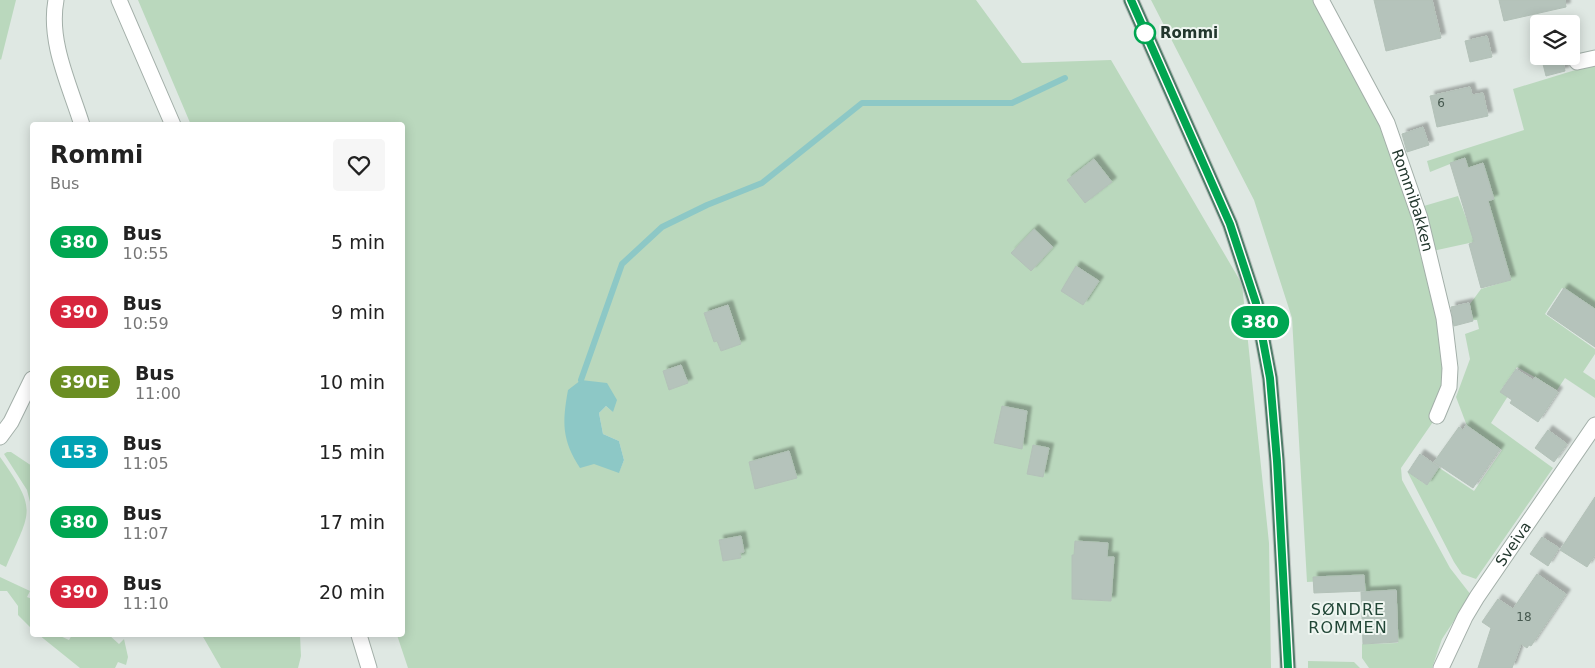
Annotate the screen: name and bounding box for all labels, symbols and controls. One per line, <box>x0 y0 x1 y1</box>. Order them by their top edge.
map controls <box>1530 15 1580 65</box>
button: layers <box>1530 15 1580 65</box>
marker: Rommi <box>1134 22 1156 44</box>
place label: Rommi <box>1160 24 1218 42</box>
house number: 6 <box>1437 96 1445 110</box>
button: heart <box>333 139 385 191</box>
text: Rommi <box>50 141 143 169</box>
street label: Rommibakken <box>1388 147 1437 253</box>
text: Bus <box>50 174 79 193</box>
text: Bus <box>123 222 162 244</box>
text: 380 <box>60 231 98 252</box>
text: 5 min <box>331 231 385 253</box>
text: 10:55 <box>123 244 169 263</box>
text: Bus <box>123 292 162 314</box>
text: 390 <box>60 301 98 322</box>
text: 9 min <box>331 301 385 323</box>
line badge: 380 <box>1231 306 1289 338</box>
text: 380 <box>1241 311 1279 332</box>
text: 10:59 <box>123 314 169 333</box>
text: Bus <box>135 362 174 384</box>
text: 390E <box>60 371 110 392</box>
text: 10 min <box>319 371 385 393</box>
text: 11:00 <box>135 384 181 403</box>
text: Bus <box>123 432 162 454</box>
text: 153 <box>60 441 98 462</box>
text: 15 min <box>319 441 385 463</box>
text: 11:05 <box>123 454 169 473</box>
text: Bus <box>123 502 162 524</box>
text: 380 <box>60 511 98 532</box>
text: 17 min <box>319 511 385 533</box>
street label: Sveiva <box>1492 518 1535 570</box>
text: 11:07 <box>123 524 169 543</box>
text: Bus <box>123 572 162 594</box>
text: 390 <box>60 581 98 602</box>
text: 20 min <box>319 581 385 603</box>
text: 11:10 <box>123 594 169 613</box>
district label: SØNDRE ROMMEN <box>1308 600 1388 637</box>
house number: 18 <box>1516 610 1532 624</box>

